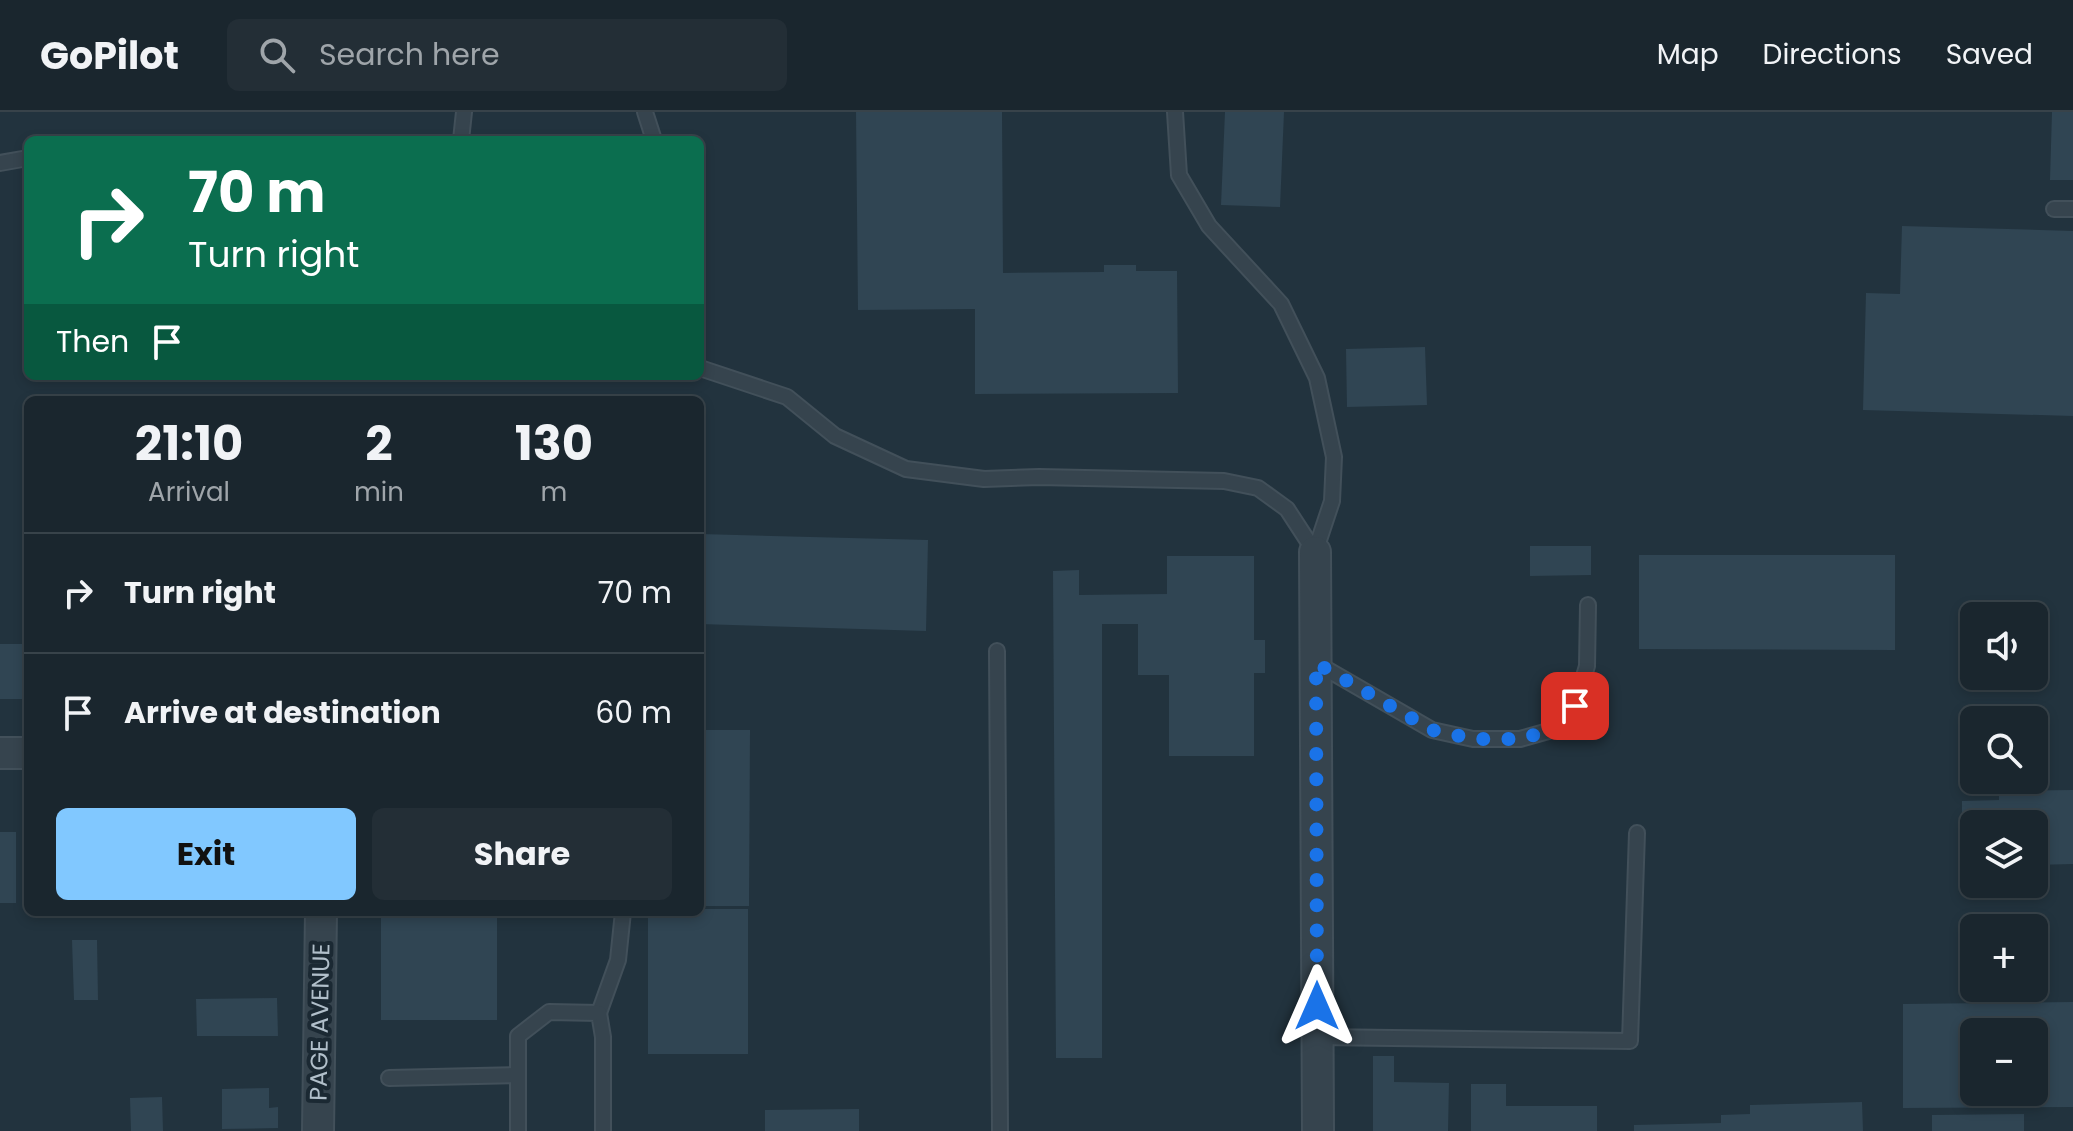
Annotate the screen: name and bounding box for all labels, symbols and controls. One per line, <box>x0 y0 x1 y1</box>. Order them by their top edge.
search box <box>227 19 787 91</box>
text: GoPilot <box>40 29 179 82</box>
icon: search <box>255 33 299 77</box>
text: Search here <box>319 33 500 76</box>
text: Map <box>1657 35 1719 74</box>
text: Directions <box>1763 35 1902 74</box>
text: Saved <box>1946 35 2033 74</box>
text: 70 m <box>188 153 326 232</box>
icon: right <box>56 168 160 272</box>
text: Turn right <box>188 229 359 280</box>
text: Then <box>56 320 129 363</box>
icon: arrive <box>145 320 189 364</box>
text: 21:10 <box>135 410 243 477</box>
text: 2 <box>365 410 393 477</box>
text: 130 <box>515 410 593 477</box>
text: Arrival <box>148 474 230 510</box>
text: min <box>354 474 404 510</box>
text: m <box>541 474 567 510</box>
icon: right <box>56 571 100 615</box>
text: Turn right <box>124 571 276 614</box>
text: 70 m <box>598 571 672 614</box>
map controls <box>1960 602 2048 1106</box>
button: sound <box>1960 602 2048 690</box>
pin <box>1541 672 1609 740</box>
icon: arrive <box>1553 684 1597 728</box>
icon: arrive <box>56 691 100 735</box>
text: Arrive at destination <box>124 691 441 734</box>
text: 60 m <box>595 691 672 734</box>
button: search <box>1960 706 2048 794</box>
button: Exit <box>56 808 356 900</box>
button: Share <box>372 808 672 900</box>
button: layers <box>1960 810 2048 898</box>
button: + <box>1960 914 2048 1002</box>
street label: PAGE AVENUE <box>302 943 337 1101</box>
position arrow <box>1275 964 1359 1048</box>
button: − <box>1960 1018 2048 1106</box>

